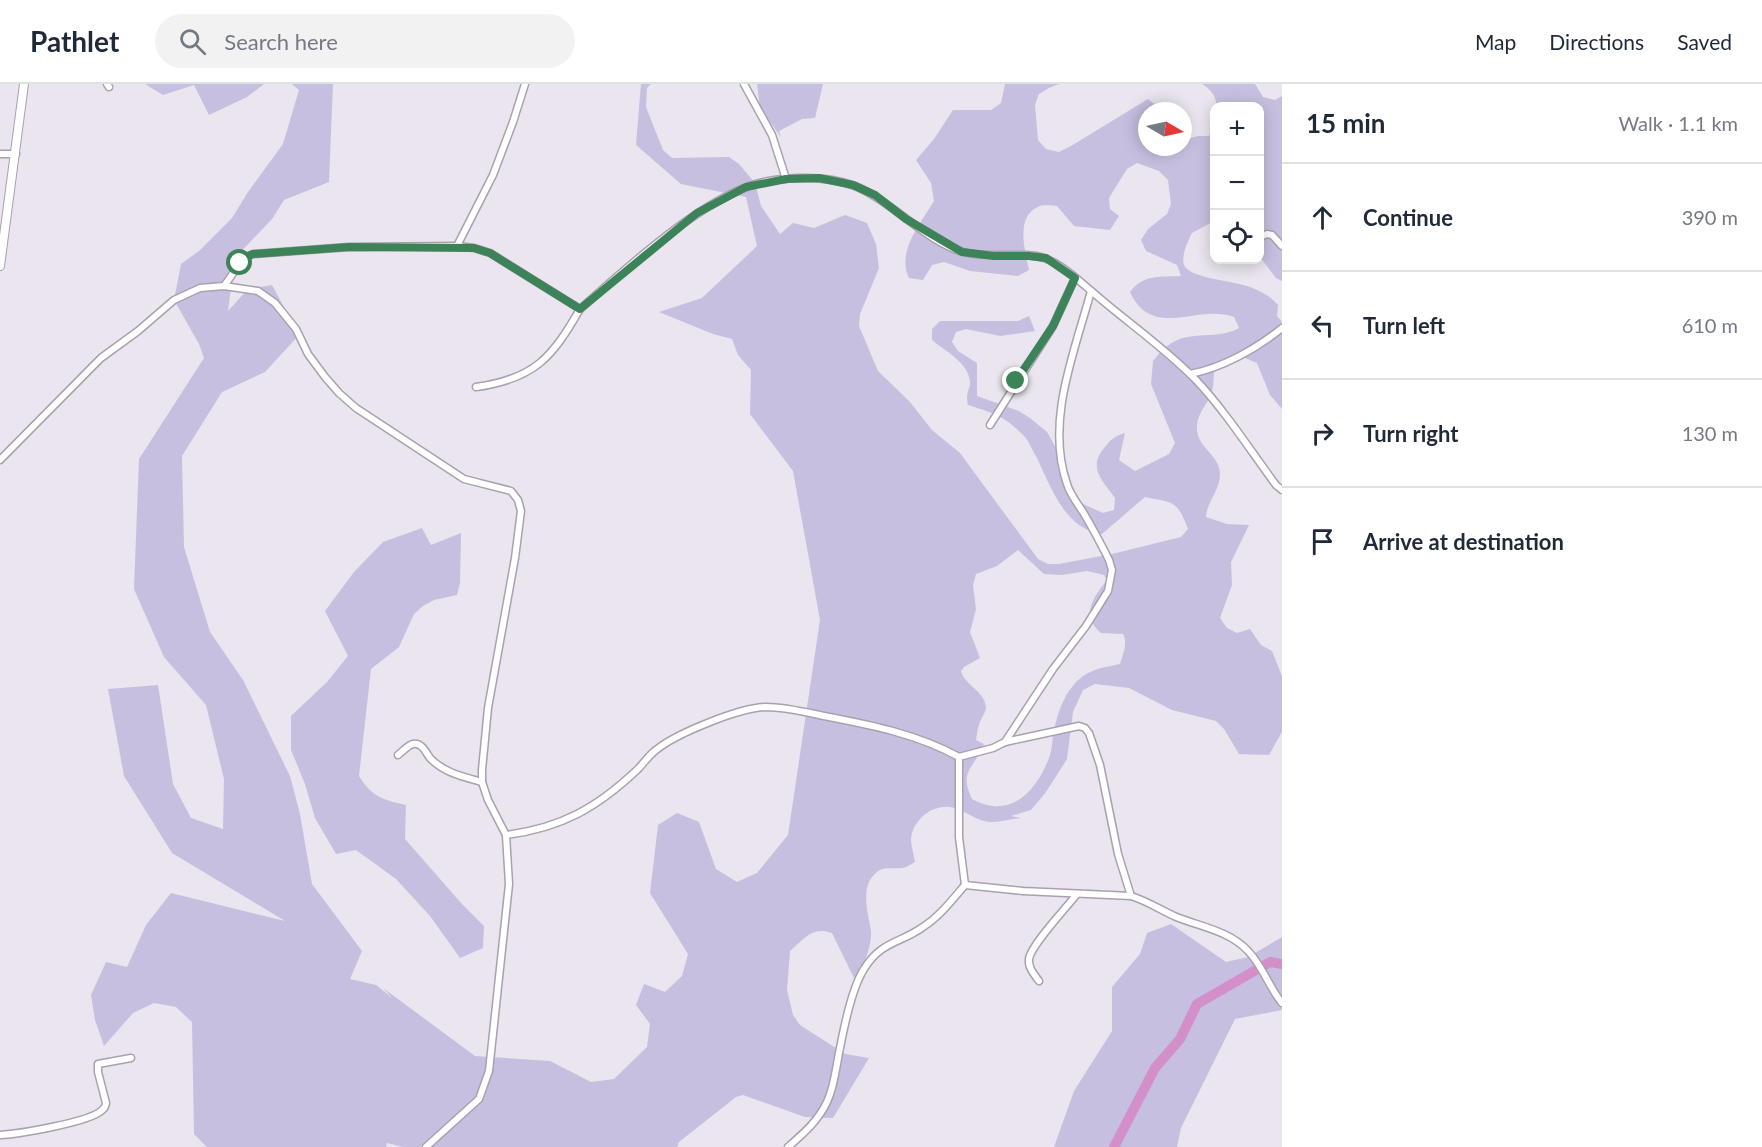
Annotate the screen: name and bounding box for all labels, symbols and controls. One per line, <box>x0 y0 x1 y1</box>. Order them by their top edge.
search box <box>155 14 575 68</box>
text: Pathlet <box>30 24 119 58</box>
icon: search <box>176 25 209 58</box>
text: Search here <box>224 28 338 55</box>
text: Map <box>1475 29 1516 54</box>
text: Directions <box>1549 29 1644 54</box>
text: Saved <box>1677 29 1732 54</box>
north arrow <box>1138 102 1192 156</box>
map controls <box>1210 102 1264 264</box>
button: + <box>1210 102 1264 156</box>
text: 15 min <box>1306 107 1386 139</box>
text: Walk · 1.1 km <box>1619 111 1738 135</box>
button: − <box>1210 156 1264 210</box>
icon: ahead <box>1306 201 1339 234</box>
text: Continue <box>1363 204 1453 231</box>
text: 390 m <box>1682 205 1738 229</box>
button: locate <box>1210 210 1264 264</box>
route start <box>226 249 252 275</box>
icon: left <box>1306 309 1339 342</box>
text: Turn left <box>1363 312 1445 339</box>
text: 610 m <box>1682 313 1738 337</box>
route end <box>1002 367 1028 393</box>
icon: right <box>1306 417 1339 450</box>
text: Turn right <box>1363 420 1458 447</box>
text: 130 m <box>1682 421 1738 445</box>
icon: arrive <box>1306 525 1339 558</box>
text: Arrive at destination <box>1363 528 1564 555</box>

